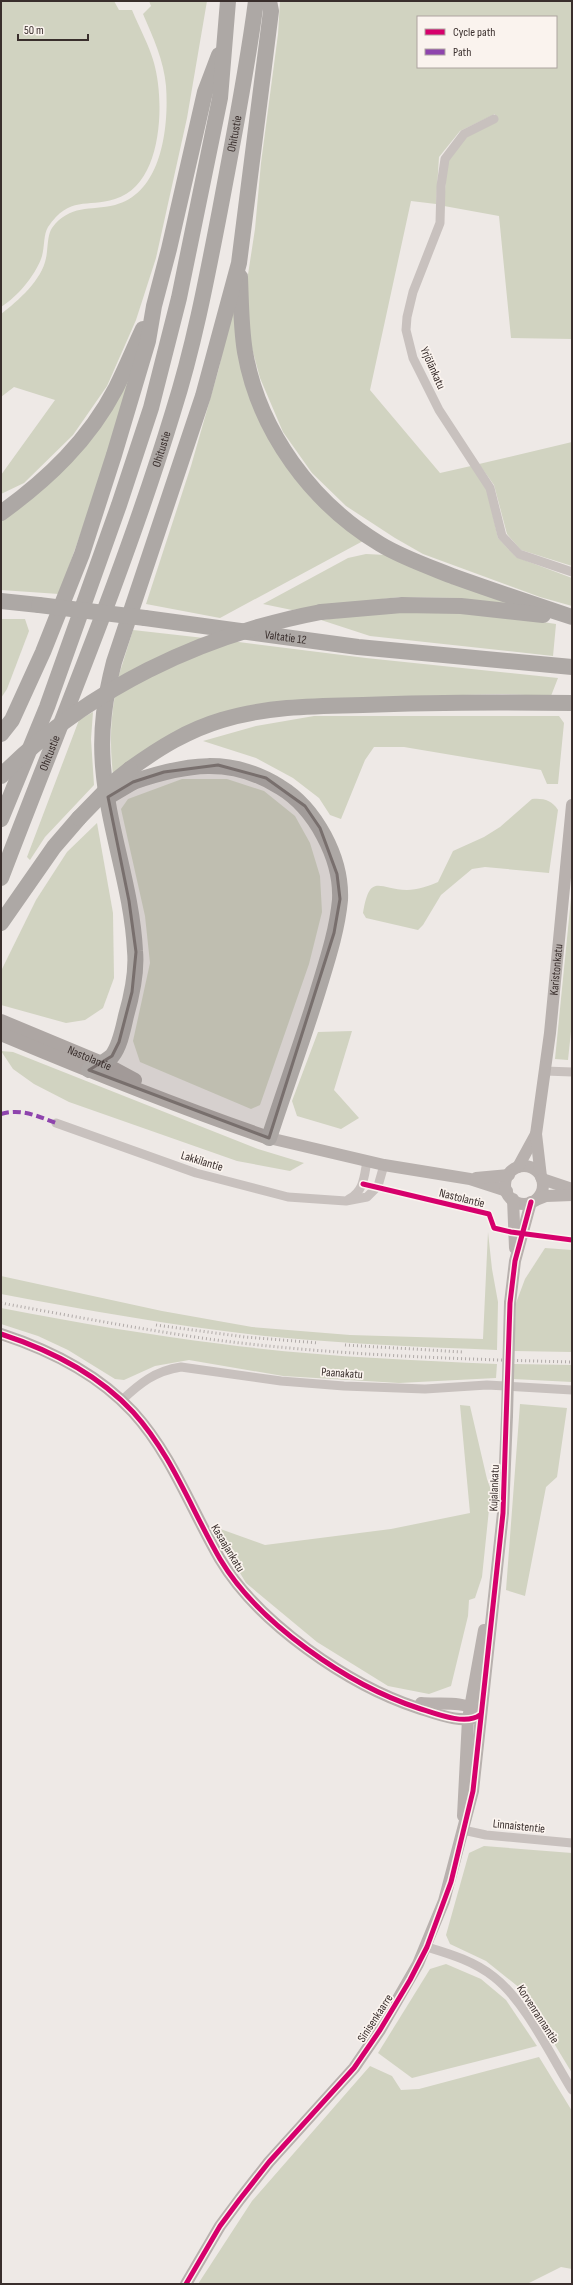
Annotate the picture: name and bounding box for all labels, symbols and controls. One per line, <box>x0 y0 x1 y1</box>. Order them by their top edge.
scale bar <box>18 16 88 42</box>
legend <box>417 16 557 68</box>
text: 50 m <box>24 23 44 38</box>
text: Cycle path <box>453 25 495 40</box>
text: Path <box>453 45 471 60</box>
street label: Ohitustie <box>224 114 246 153</box>
street label: Yrjölänkatu <box>417 345 449 392</box>
street label: Ohitustie <box>149 429 175 469</box>
street label: Valtatie 12 <box>264 627 308 648</box>
street label: Ohitustie <box>36 733 64 773</box>
street label: Karistonkatu <box>547 943 567 996</box>
street label: Nastolantie <box>65 1043 114 1074</box>
street label: Lakkilantie <box>179 1148 225 1175</box>
street label: Nastolantie <box>438 1186 486 1211</box>
street label: Paanakatu <box>321 1365 363 1382</box>
street label: Kujalankatu <box>486 1464 503 1512</box>
street label: Kasaajankatu <box>207 1522 248 1575</box>
street label: Linnaistentie <box>492 1816 546 1837</box>
street label: Korvenrannantie <box>513 1982 562 2047</box>
street label: Sinisenkaarre <box>354 1991 397 2045</box>

